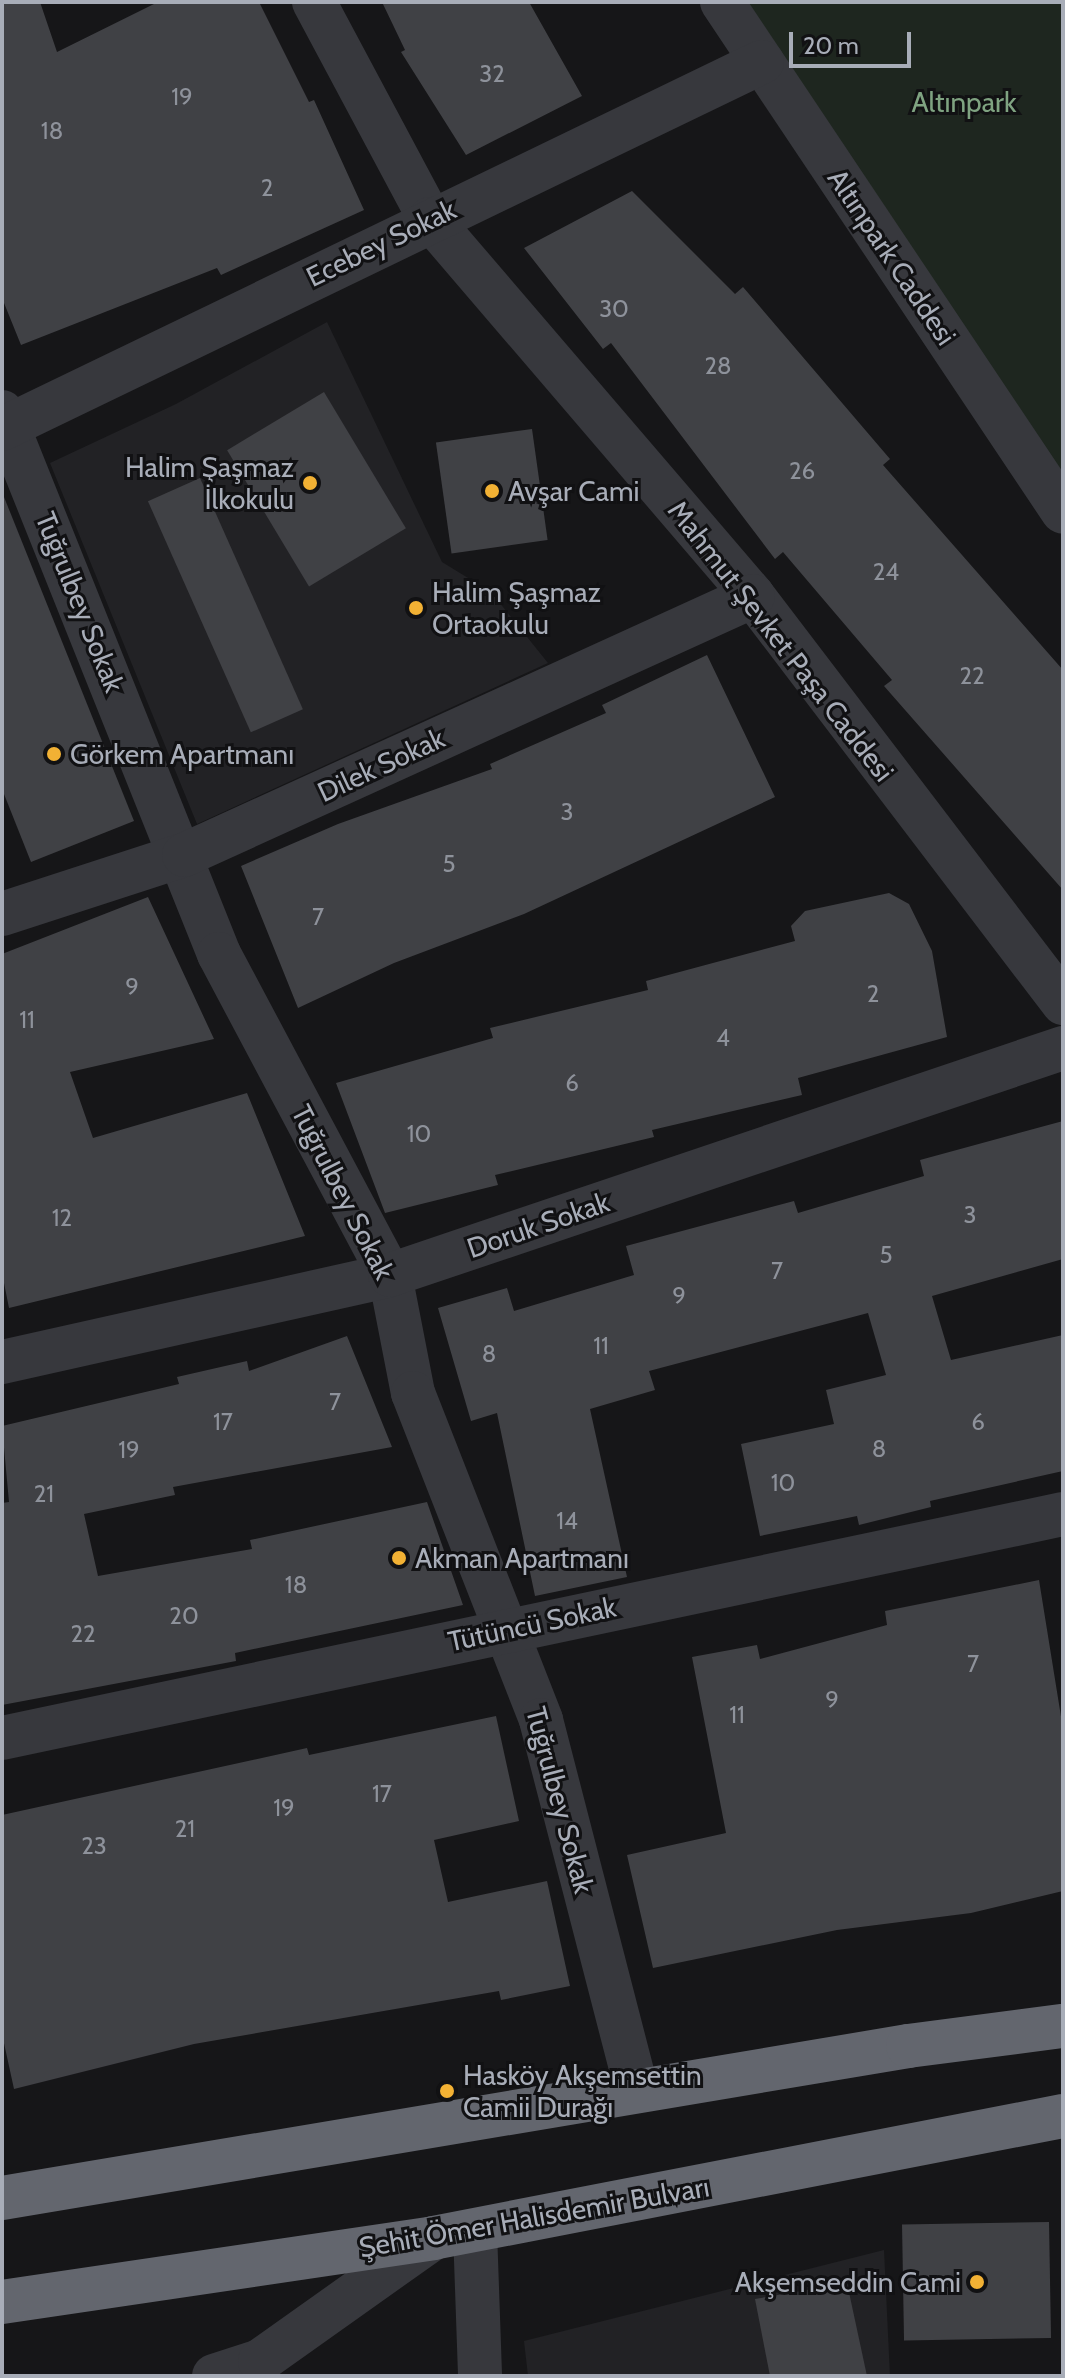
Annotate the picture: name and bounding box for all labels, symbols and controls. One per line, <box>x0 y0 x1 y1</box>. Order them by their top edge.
scale bar <box>793 16 915 66</box>
text: 20 m <box>803 31 859 60</box>
house number: 32 <box>479 60 505 88</box>
house number: 19 <box>171 83 193 111</box>
park label: Altınpark <box>912 85 1016 119</box>
house number: 18 <box>41 117 63 145</box>
street label: Altınpark Caddesi <box>821 163 963 351</box>
house number: 2 <box>261 174 273 202</box>
street label: Ecebey Sokak <box>301 192 461 294</box>
house number: 30 <box>599 295 629 323</box>
house number: 28 <box>704 352 732 380</box>
place label: Halim Şaşmaz İlkokulu <box>125 450 294 516</box>
house number: 26 <box>789 457 815 485</box>
marker: Halim Şaşmaz İlkokulu <box>301 474 319 492</box>
place label: Avşar Cami <box>508 474 639 508</box>
marker: Avşar Cami <box>483 482 501 500</box>
street label: Mahmut Şevket Paşa Caddesi <box>661 494 901 788</box>
street label: Tuğrulbey Sokak <box>29 507 131 697</box>
house number: 24 <box>873 558 899 586</box>
place label: Halim Şaşmaz Ortaokulu <box>432 575 601 641</box>
marker: Halim Şaşmaz Ortaokulu <box>407 599 425 617</box>
house number: 22 <box>959 662 985 690</box>
street label: Dilek Sokak <box>312 721 450 809</box>
place label: Görkem Apartmanı <box>70 737 294 771</box>
marker: Görkem Apartmanı <box>45 745 63 763</box>
house number: 3 <box>561 798 573 826</box>
house number: 5 <box>443 850 455 878</box>
house number: 7 <box>312 903 324 931</box>
house number: 9 <box>125 973 139 1001</box>
house number: 2 <box>867 980 879 1008</box>
house number: 11 <box>19 1006 35 1034</box>
house number: 4 <box>716 1024 730 1052</box>
house number: 6 <box>565 1069 579 1097</box>
street label: Tuğrulbey Sokak <box>285 1099 401 1285</box>
house number: 10 <box>407 1120 431 1148</box>
street label: Doruk Sokak <box>463 1185 613 1265</box>
house number: 3 <box>964 1201 976 1229</box>
house number: 12 <box>52 1204 72 1232</box>
house number: 5 <box>880 1241 892 1269</box>
house number: 7 <box>771 1257 783 1285</box>
house number: 9 <box>672 1282 686 1310</box>
house number: 11 <box>593 1332 609 1360</box>
house number: 8 <box>482 1340 496 1368</box>
house number: 7 <box>329 1388 341 1416</box>
house number: 17 <box>213 1408 233 1436</box>
house number: 6 <box>971 1408 985 1436</box>
house number: 8 <box>872 1435 886 1463</box>
house number: 19 <box>118 1436 140 1464</box>
house number: 10 <box>771 1469 795 1497</box>
house number: 21 <box>34 1480 54 1508</box>
house number: 14 <box>556 1507 578 1535</box>
place label: Akman Apartmanı <box>415 1541 629 1575</box>
marker: Akman Apartmanı <box>390 1549 408 1567</box>
house number: 18 <box>285 1571 307 1599</box>
street label: Tütüncü Sokak <box>445 1590 619 1658</box>
house number: 20 <box>169 1602 199 1630</box>
house number: 22 <box>70 1620 96 1648</box>
house number: 7 <box>967 1650 979 1678</box>
house number: 9 <box>825 1686 839 1714</box>
house number: 11 <box>729 1701 745 1729</box>
street label: Tuğrulbey Sokak <box>519 1703 601 1897</box>
house number: 17 <box>372 1780 392 1808</box>
house number: 19 <box>273 1794 295 1822</box>
house number: 21 <box>175 1815 195 1843</box>
house number: 23 <box>81 1832 107 1860</box>
place label: Hasköy Akşemsettin Camii Durağı <box>463 2058 702 2124</box>
marker: Hasköy Akşemsettin Camii Durağı <box>438 2082 456 2100</box>
street label: Şehit Ömer Halisdemir Bulvarı <box>356 2170 712 2264</box>
place label: Akşemseddin Cami <box>735 2265 961 2299</box>
marker: Akşemseddin Cami <box>968 2273 986 2291</box>

